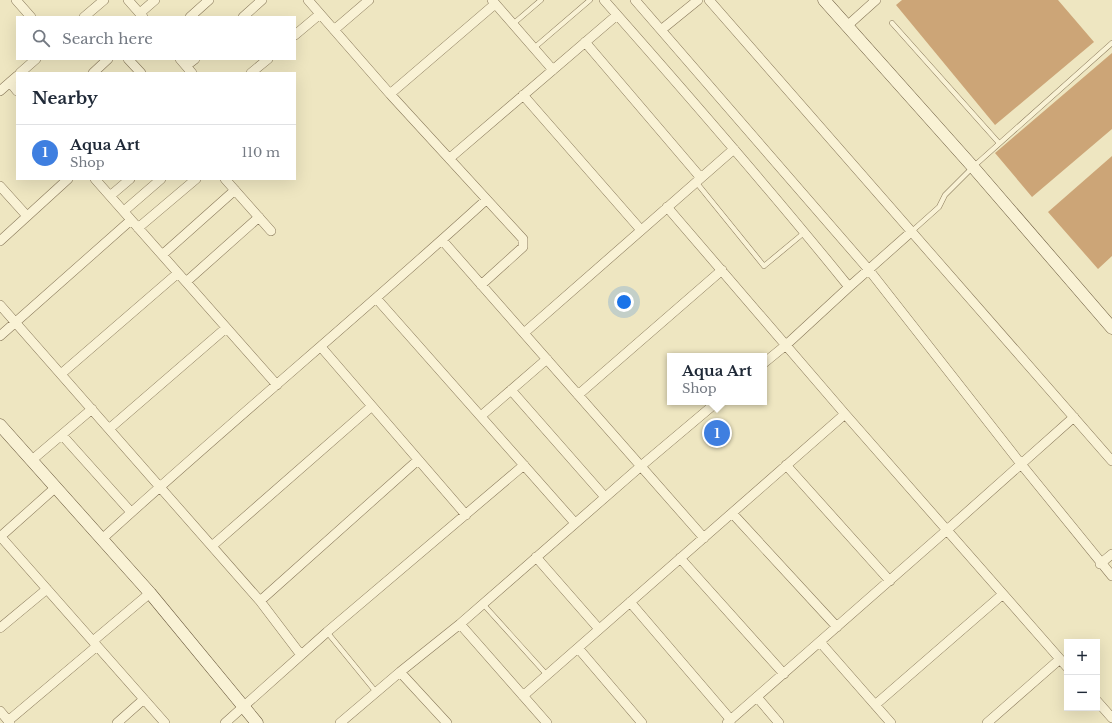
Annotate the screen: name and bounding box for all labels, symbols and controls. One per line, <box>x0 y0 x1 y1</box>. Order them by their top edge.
search box <box>16 16 296 60</box>
icon: search <box>30 27 52 49</box>
text: Search here <box>62 29 153 48</box>
text: Nearby <box>32 88 98 109</box>
text: Aqua Art <box>70 135 140 154</box>
text: 1 <box>42 144 48 161</box>
text: 110 m <box>241 144 280 161</box>
text: Shop <box>70 154 105 171</box>
your location <box>614 292 634 312</box>
popup <box>667 353 767 405</box>
text: Aqua Art <box>682 361 752 380</box>
text: Shop <box>682 380 717 397</box>
pin: 1 <box>704 418 730 448</box>
map controls <box>1064 639 1100 711</box>
button: + <box>1064 639 1100 675</box>
button: − <box>1064 675 1100 711</box>

